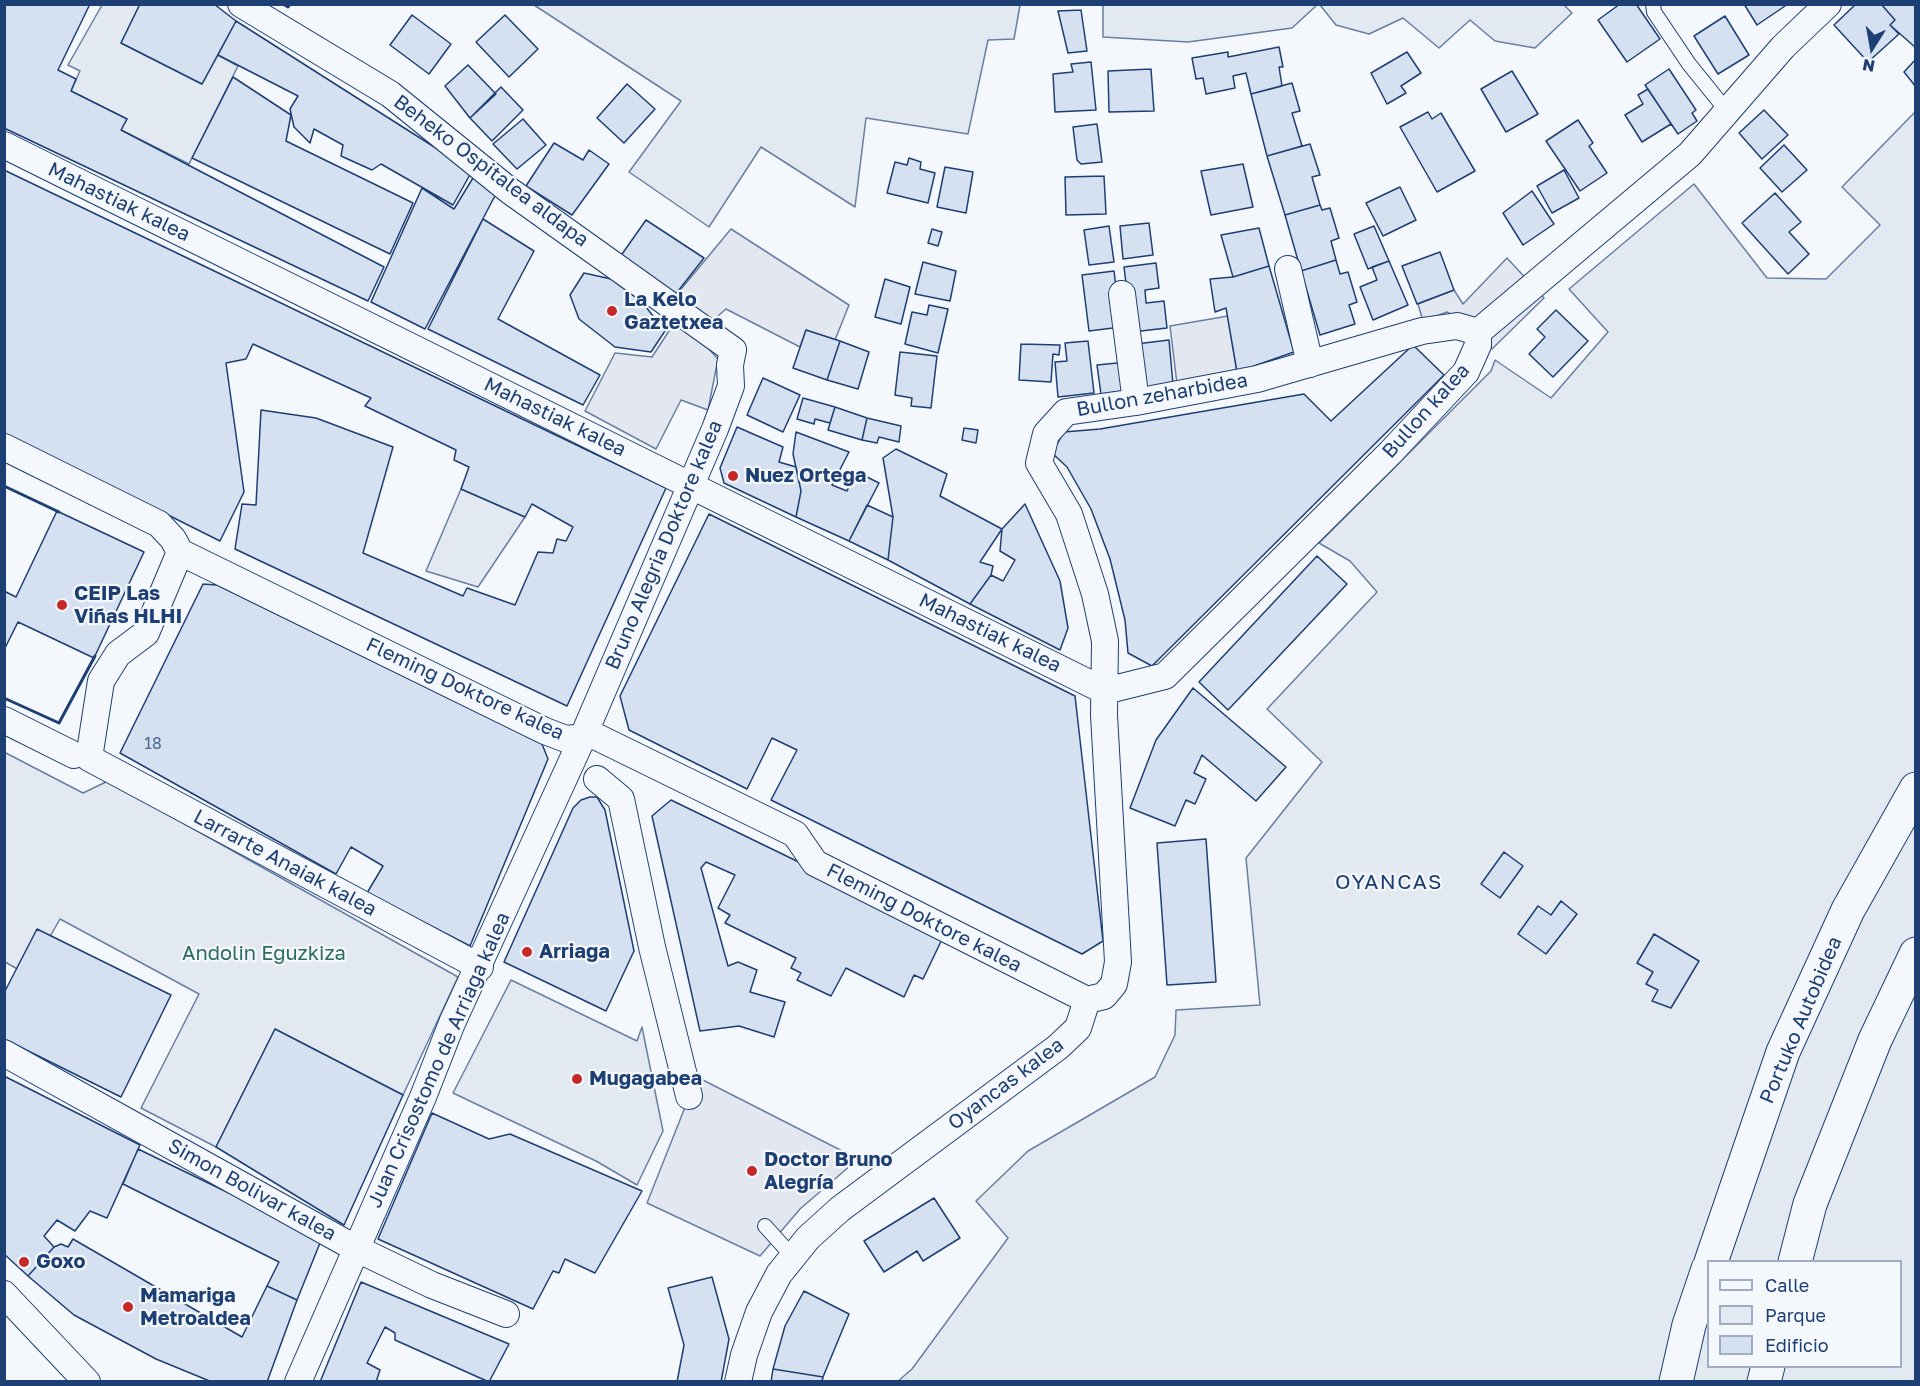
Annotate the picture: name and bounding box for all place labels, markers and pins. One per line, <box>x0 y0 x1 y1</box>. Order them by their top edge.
place label: La Kelo Gaztetxea <box>624 288 723 335</box>
marker: La Kelo Gaztetxea <box>605 304 619 318</box>
place label: Nuez Ortega <box>745 464 866 488</box>
marker: Nuez Ortega <box>726 469 740 483</box>
place label: CEIP Las Viñas HLHI <box>74 582 182 629</box>
marker: CEIP Las Viñas HLHI <box>55 598 69 612</box>
place label: Arriaga <box>539 940 610 964</box>
marker: Arriaga <box>520 945 534 959</box>
place label: Mugagabea <box>589 1067 702 1091</box>
marker: Mugagabea <box>570 1072 584 1086</box>
place label: Doctor Bruno Alegría <box>764 1148 892 1195</box>
marker: Doctor Bruno Alegría <box>745 1164 759 1178</box>
place label: Goxo <box>36 1250 85 1274</box>
marker: Goxo <box>17 1255 31 1269</box>
place label: Mamariga Metroaldea <box>140 1284 251 1331</box>
marker: Mamariga Metroaldea <box>121 1300 135 1314</box>

